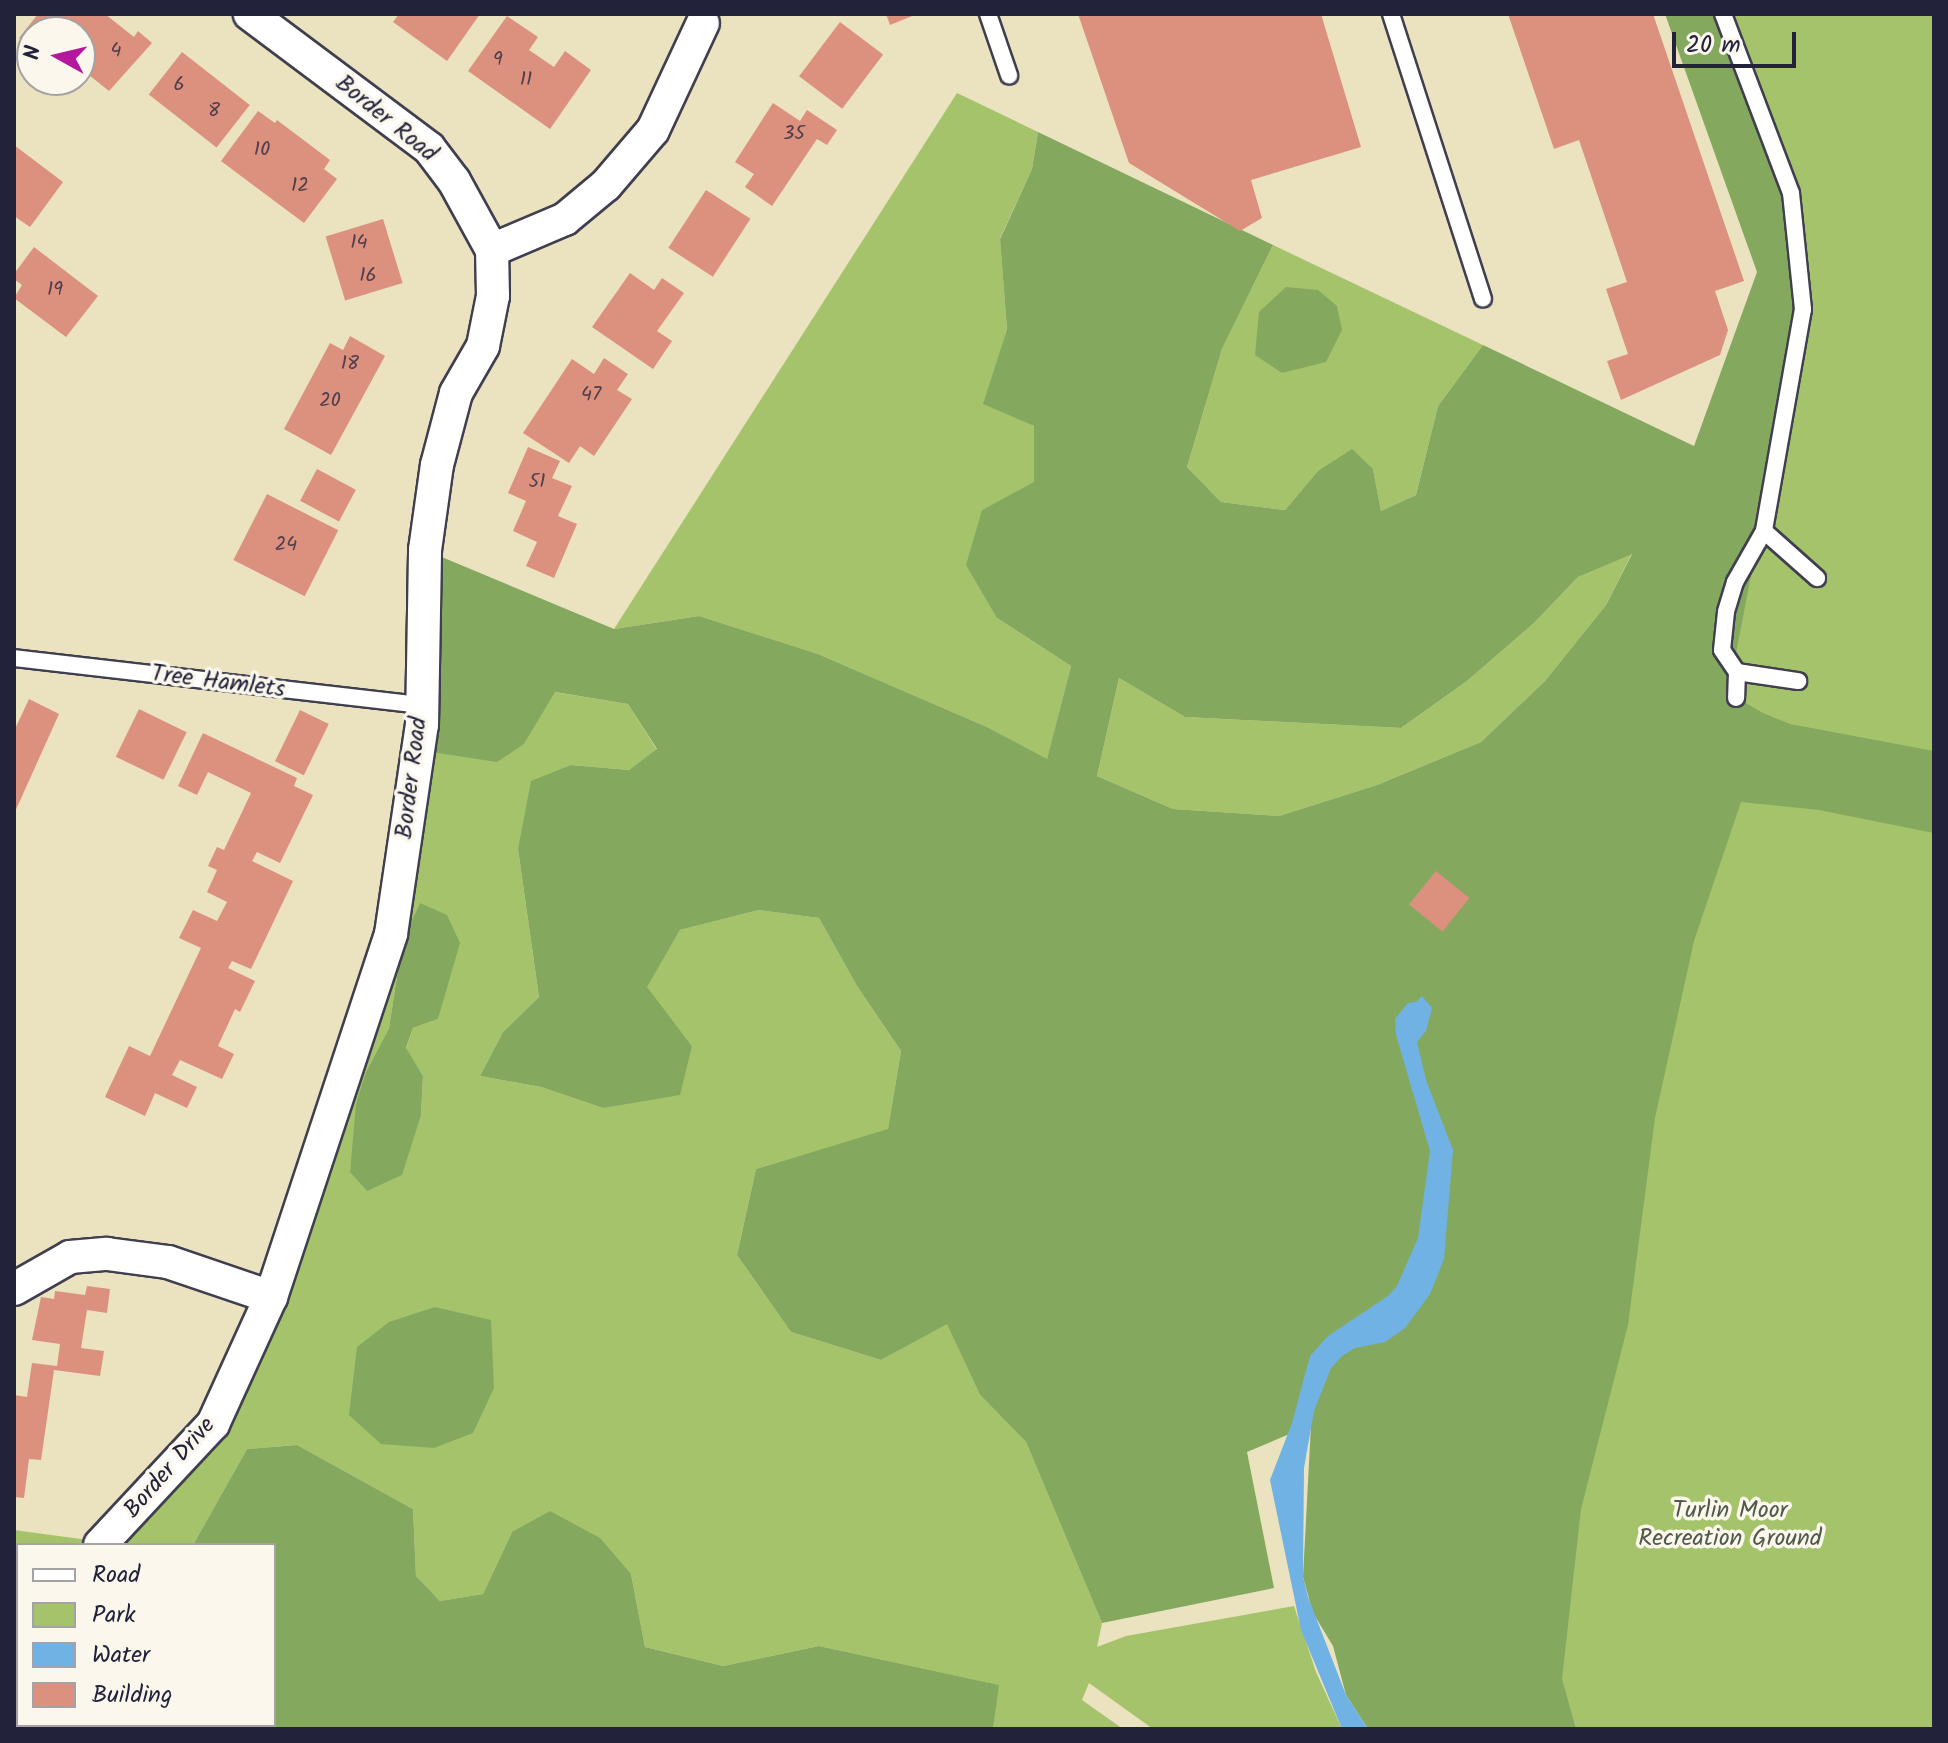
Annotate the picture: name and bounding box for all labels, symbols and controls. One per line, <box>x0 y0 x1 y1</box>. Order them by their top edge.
north arrow <box>16 16 96 96</box>
scale bar <box>1676 16 1800 66</box>
text: 20 m <box>1686 26 1741 65</box>
house number: 4 <box>110 39 122 63</box>
text: N <box>15 44 52 62</box>
house number: 9 <box>493 48 503 72</box>
house number: 11 <box>520 68 532 92</box>
street label: Border Road <box>329 69 443 169</box>
house number: 6 <box>173 73 185 97</box>
house number: 8 <box>208 99 220 123</box>
house number: 35 <box>783 122 805 146</box>
house number: 10 <box>254 138 270 162</box>
house number: 12 <box>291 174 309 198</box>
house number: 14 <box>350 231 368 255</box>
house number: 16 <box>359 264 377 288</box>
house number: 19 <box>47 278 63 302</box>
house number: 18 <box>341 352 359 376</box>
house number: 47 <box>581 383 601 407</box>
house number: 20 <box>319 389 341 413</box>
house number: 51 <box>528 470 546 494</box>
house number: 24 <box>275 533 297 557</box>
street label: Tree Hamlets <box>149 660 287 704</box>
street label: Border Road <box>390 715 434 841</box>
street label: Border Drive <box>118 1412 222 1524</box>
park label: Turlin Moor Recreation Ground <box>1638 1497 1822 1553</box>
legend <box>16 1543 276 1727</box>
text: Road <box>92 1556 140 1595</box>
text: Park <box>92 1596 136 1635</box>
text: Water <box>92 1636 150 1675</box>
text: Building <box>92 1676 172 1715</box>

